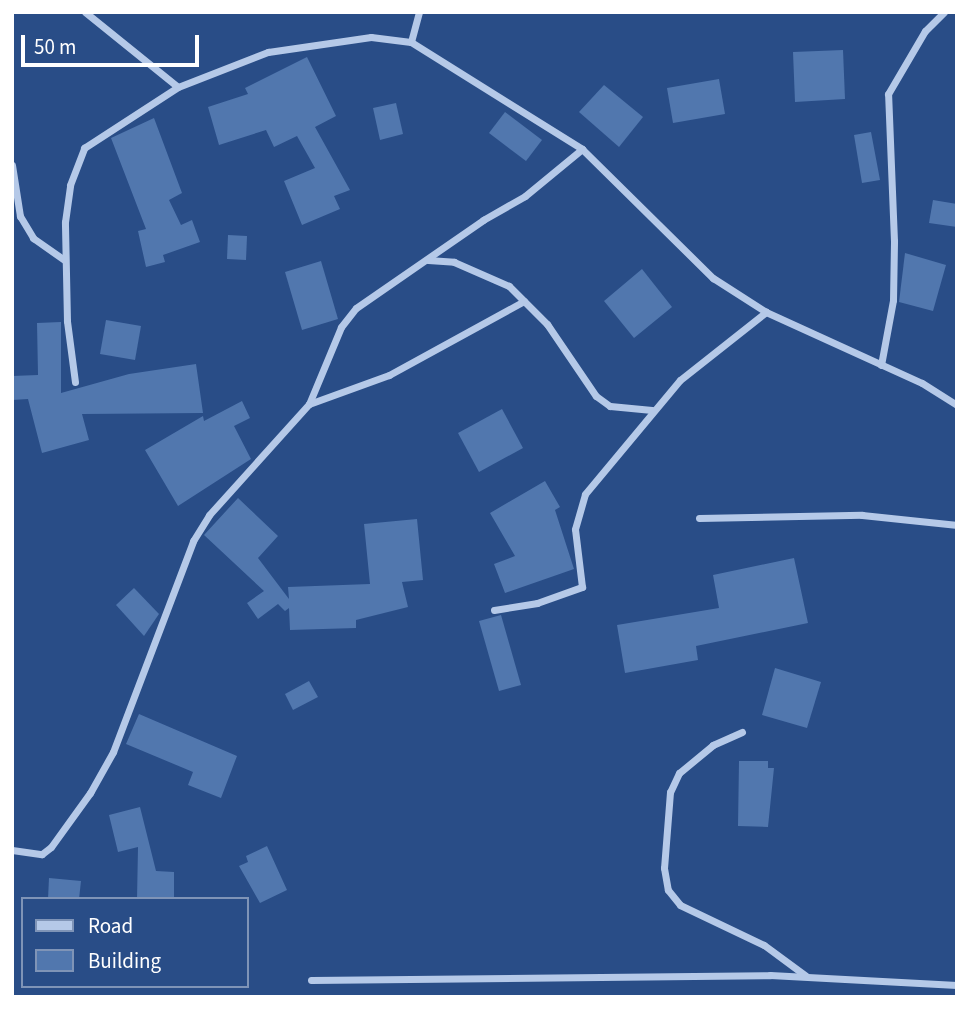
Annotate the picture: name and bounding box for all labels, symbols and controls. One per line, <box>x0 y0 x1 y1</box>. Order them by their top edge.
scale bar <box>24 21 203 65</box>
text: 50 m <box>34 32 76 62</box>
legend <box>21 897 248 988</box>
text: Road <box>88 911 133 941</box>
text: Building <box>88 946 161 976</box>

